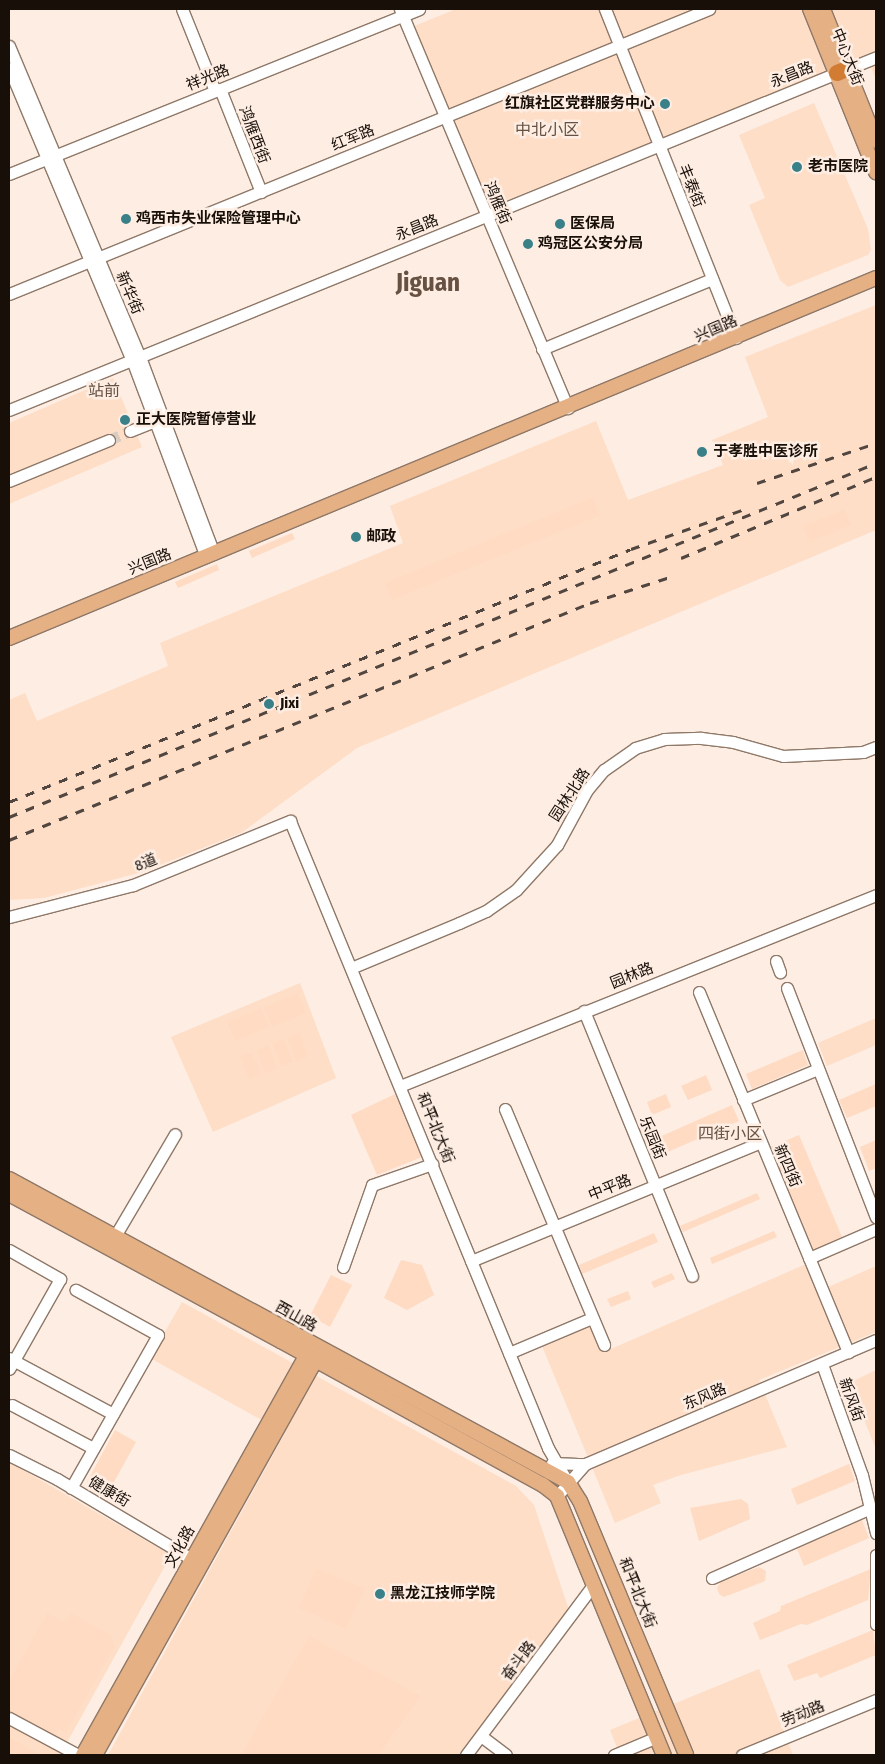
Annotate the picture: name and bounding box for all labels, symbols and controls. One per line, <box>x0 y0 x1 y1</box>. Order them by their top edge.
street label: 中心大街 <box>827 26 867 88</box>
street label: 永昌路 <box>768 58 816 92</box>
street label: 祥光路 <box>184 61 232 95</box>
place label: 红旗社区党群服务中心 <box>505 95 655 113</box>
marker: 红旗社区党群服务中心 <box>659 98 671 110</box>
street label: 鸿雁西街 <box>235 104 273 166</box>
district label: 中北小区 <box>515 120 579 140</box>
street label: 红军路 <box>329 121 377 155</box>
place label: 老市医院 <box>808 158 868 176</box>
marker: 老市医院 <box>790 160 804 174</box>
street label: 丰泰街 <box>674 162 708 210</box>
street label: 鸿雁街 <box>480 179 514 227</box>
place label: 鸡西市失业保险管理中心 <box>136 210 301 228</box>
street label: 永昌路 <box>393 211 441 245</box>
marker: 鸡西市失业保险管理中心 <box>120 213 132 225</box>
place label: 医保局 <box>570 215 615 233</box>
marker: 医保局 <box>554 218 566 230</box>
place label: 鸡冠区公安分局 <box>538 235 643 253</box>
marker: 鸡冠区公安分局 <box>522 238 534 250</box>
district label: Jiguan <box>396 268 460 298</box>
street label: 新华街 <box>112 269 146 317</box>
street label: 兴国路 <box>692 312 740 346</box>
district label: 站前 <box>88 381 120 401</box>
place label: 正大医院暂停营业 <box>136 411 256 429</box>
marker: 正大医院暂停营业 <box>118 413 132 427</box>
place label: 于孝胜中医诊所 <box>713 443 818 461</box>
marker: 于孝胜中医诊所 <box>695 445 709 459</box>
place label: 邮政 <box>366 528 396 546</box>
marker: 邮政 <box>350 531 362 543</box>
street label: 兴国路 <box>126 545 174 579</box>
place label: Jixi <box>280 695 299 713</box>
marker: Jixi <box>262 697 276 711</box>
street label: 园林北路 <box>546 765 594 825</box>
street label: 8道 <box>132 850 160 876</box>
street label: 园林路 <box>608 959 656 993</box>
street label: 和平北大街 <box>413 1090 457 1166</box>
street label: 乐园街 <box>635 1114 669 1162</box>
district label: 四街小区 <box>698 1124 762 1144</box>
street label: 新四街 <box>770 1142 804 1190</box>
street label: 中平路 <box>586 1171 634 1205</box>
street label: 西山路 <box>272 1298 320 1336</box>
street label: 新风街 <box>835 1376 867 1424</box>
street label: 东风路 <box>681 1380 729 1414</box>
street label: 健康街 <box>85 1473 133 1511</box>
street label: 文化路 <box>161 1523 199 1571</box>
street label: 和平北大街 <box>615 1555 659 1631</box>
place label: 黑龙江技师学院 <box>390 1585 495 1603</box>
marker: 黑龙江技师学院 <box>374 1588 386 1600</box>
street label: 奋斗路 <box>498 1638 540 1684</box>
street label: 劳动路 <box>779 1697 827 1731</box>

